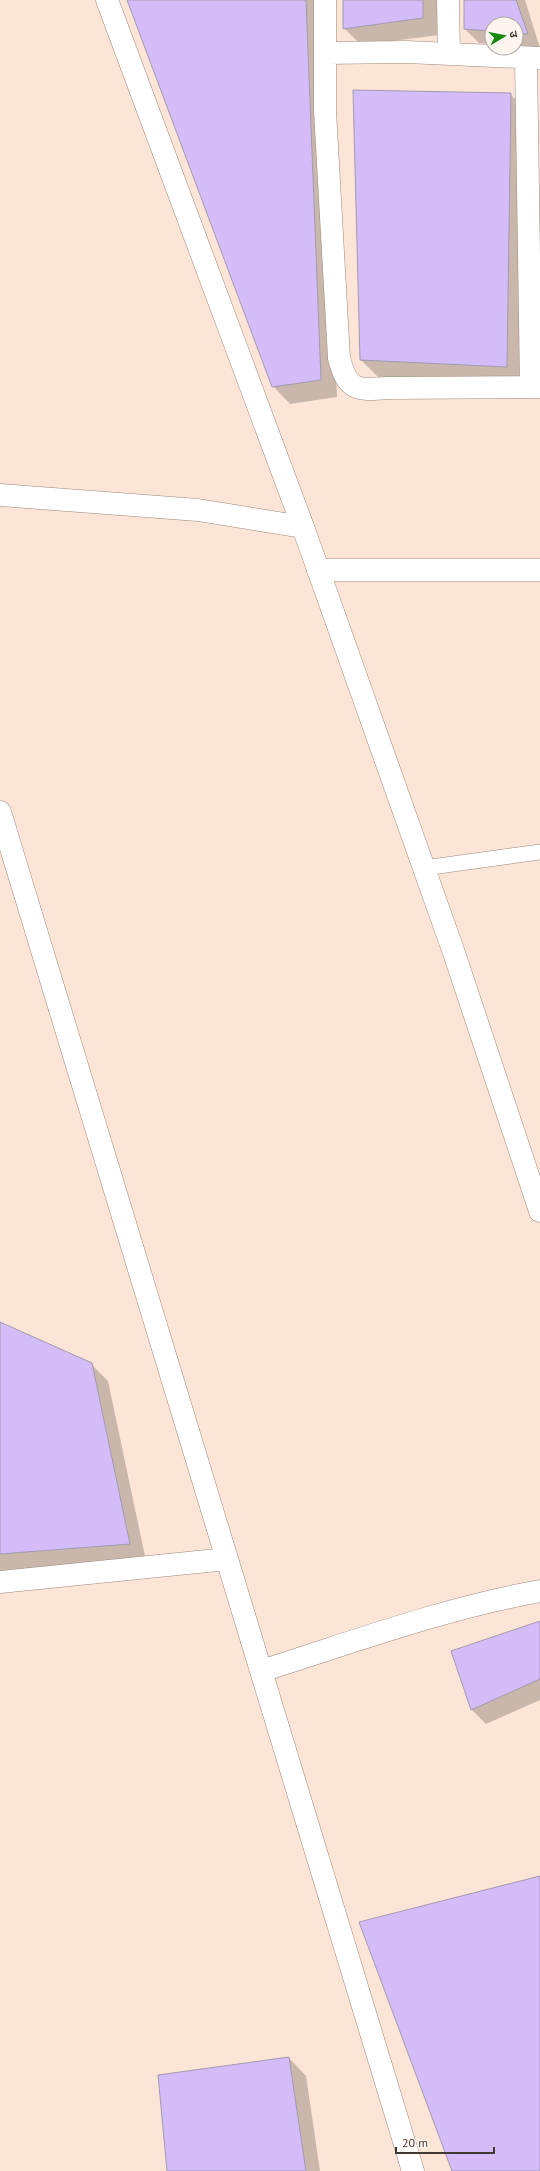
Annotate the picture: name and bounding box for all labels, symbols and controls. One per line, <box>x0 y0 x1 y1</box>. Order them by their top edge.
north arrow <box>484 16 524 56</box>
text: उ <box>506 30 521 39</box>
scale bar <box>396 2129 494 2155</box>
text: 20 m <box>402 2135 428 2150</box>

